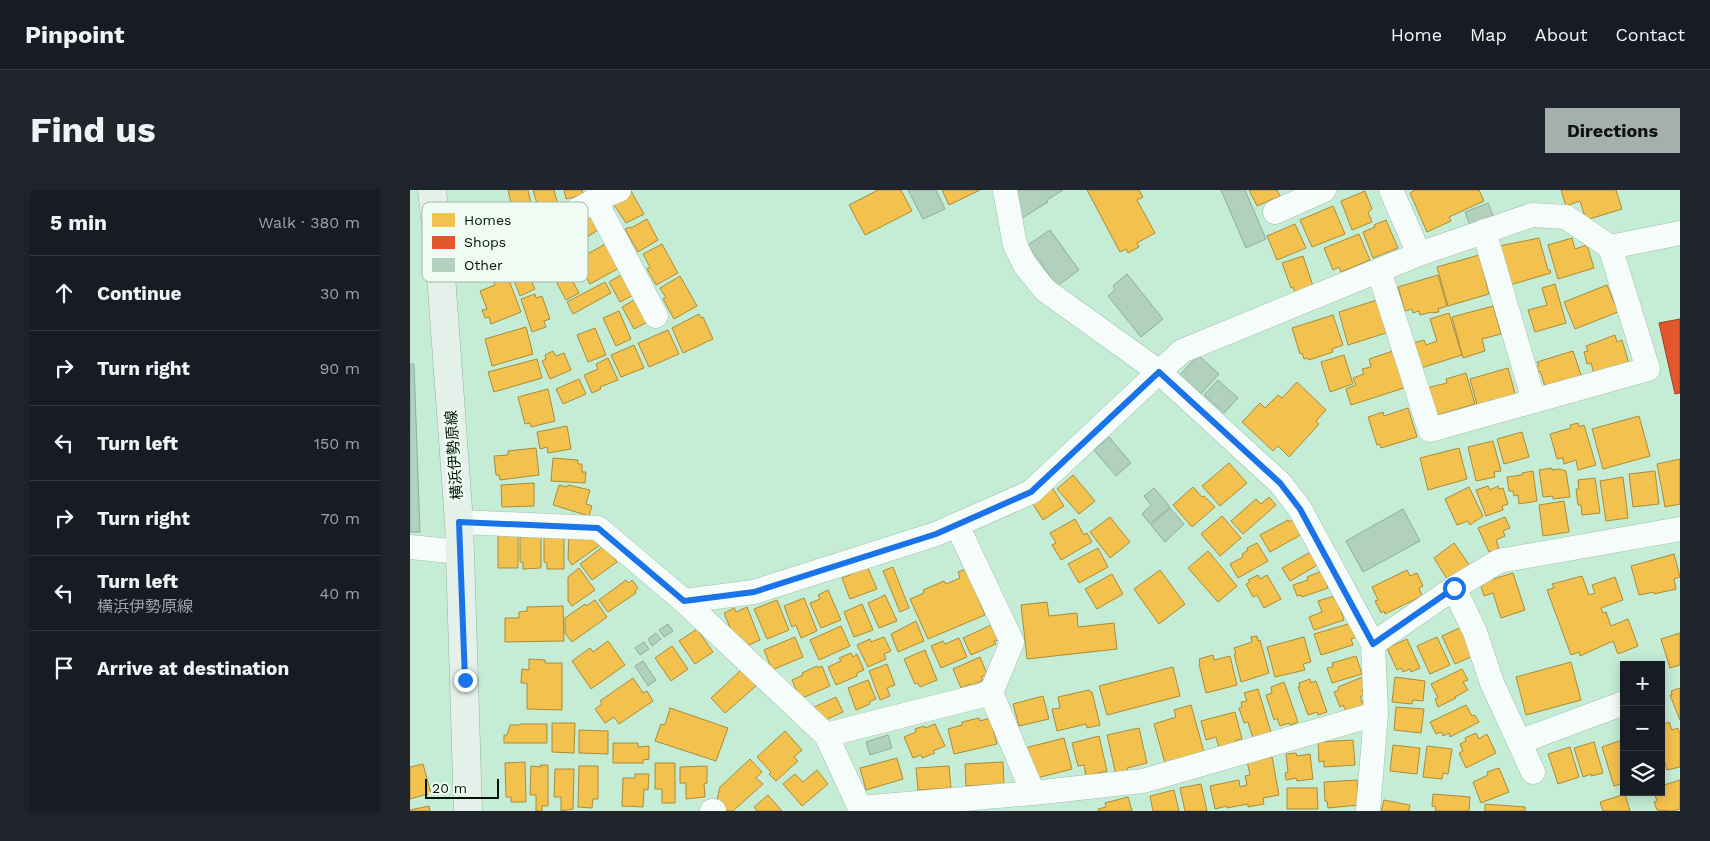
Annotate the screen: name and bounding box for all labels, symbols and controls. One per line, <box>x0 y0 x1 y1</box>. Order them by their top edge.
text: Pinpoint <box>25 21 125 49</box>
text: Home <box>1391 24 1442 45</box>
text: Map <box>1470 24 1507 45</box>
text: About <box>1535 24 1587 45</box>
text: Contact <box>1615 24 1685 45</box>
button: Directions <box>1545 108 1680 153</box>
text: Find us <box>30 109 156 151</box>
legend <box>422 202 588 282</box>
text: 5 min <box>50 210 107 235</box>
text: Homes <box>464 212 511 228</box>
text: Walk · 380 m <box>258 213 360 232</box>
text: Shops <box>464 234 506 250</box>
text: Other <box>464 257 503 273</box>
icon: ahead <box>50 279 78 307</box>
text: Continue <box>97 282 181 305</box>
text: 30 m <box>320 284 360 303</box>
icon: right <box>50 354 78 382</box>
text: Turn right <box>97 357 190 380</box>
text: 90 m <box>319 359 360 378</box>
street label: 横浜伊勢原線 <box>442 409 466 501</box>
icon: left <box>50 429 78 457</box>
text: Turn left <box>97 432 178 455</box>
text: 150 m <box>314 434 360 453</box>
icon: right <box>50 504 78 532</box>
text: Turn right <box>97 507 190 530</box>
text: 70 m <box>321 509 360 528</box>
text: Turn left <box>97 570 178 593</box>
route start <box>1443 577 1466 600</box>
icon: left <box>50 579 78 607</box>
text: 40 m <box>320 584 360 603</box>
text: 横浜伊勢原線 <box>97 597 193 616</box>
icon: arrive <box>50 654 78 682</box>
text: Arrive at destination <box>97 657 289 680</box>
map controls <box>1620 661 1665 796</box>
button: + <box>1620 661 1665 706</box>
route end <box>454 669 477 692</box>
button: − <box>1620 706 1665 751</box>
button: layers <box>1620 751 1665 796</box>
scale bar <box>425 776 499 799</box>
text: 20 m <box>432 780 467 796</box>

